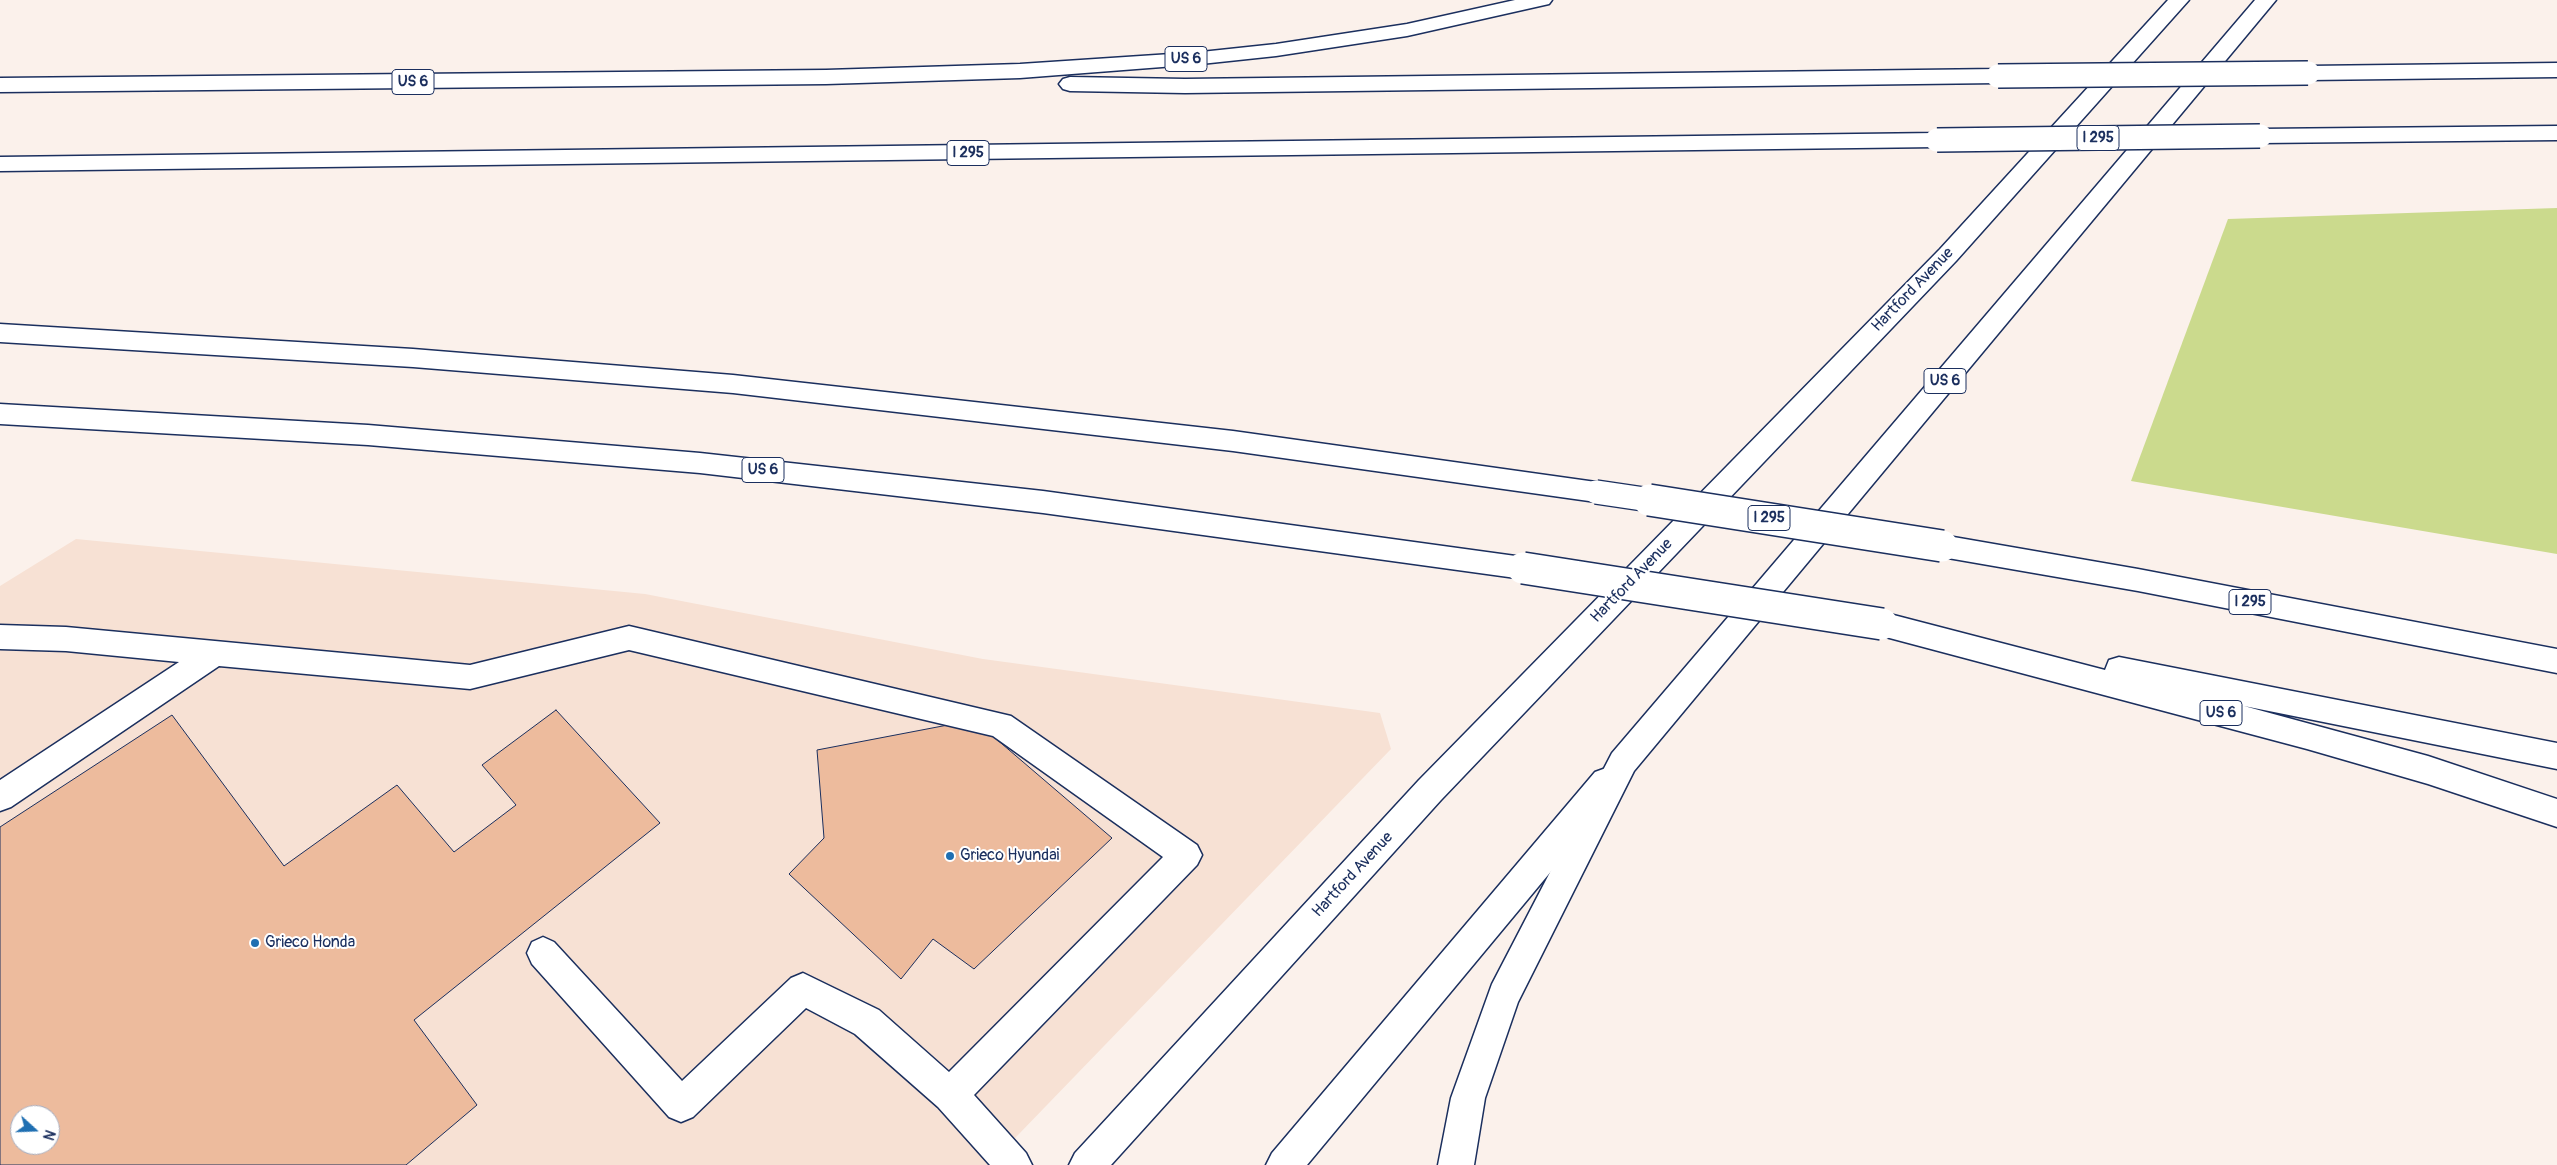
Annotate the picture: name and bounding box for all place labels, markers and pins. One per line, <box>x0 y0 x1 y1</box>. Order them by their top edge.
place label: Grieco Hyundai <box>960 846 1059 866</box>
marker: Grieco Hyundai <box>944 850 956 862</box>
place label: Grieco Honda <box>265 933 355 953</box>
marker: Grieco Honda <box>249 937 261 949</box>

